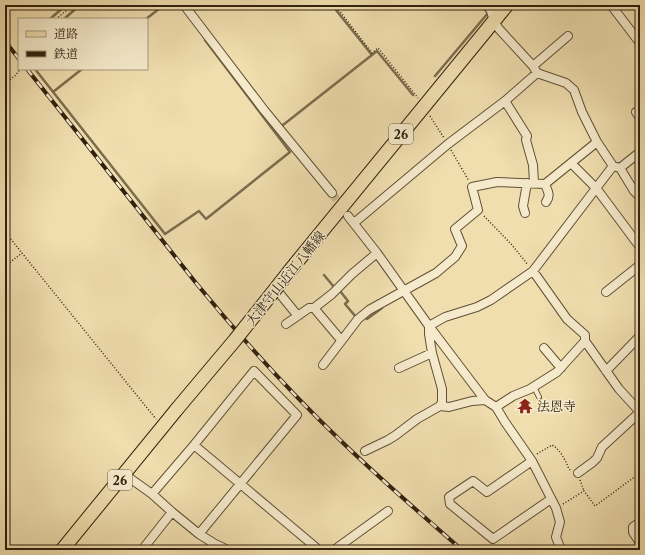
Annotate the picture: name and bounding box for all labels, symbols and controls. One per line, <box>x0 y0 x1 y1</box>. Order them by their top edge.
legend <box>18 18 148 70</box>
text: 道路 <box>54 26 78 41</box>
text: 鉄道 <box>53 46 78 61</box>
road number: 26 <box>389 124 413 144</box>
street label: 大津守山近江八幡線 <box>242 227 328 329</box>
temple icon: 法恩寺 <box>516 397 534 415</box>
place label: 法恩寺 <box>537 398 576 414</box>
road number: 26 <box>108 470 132 490</box>

